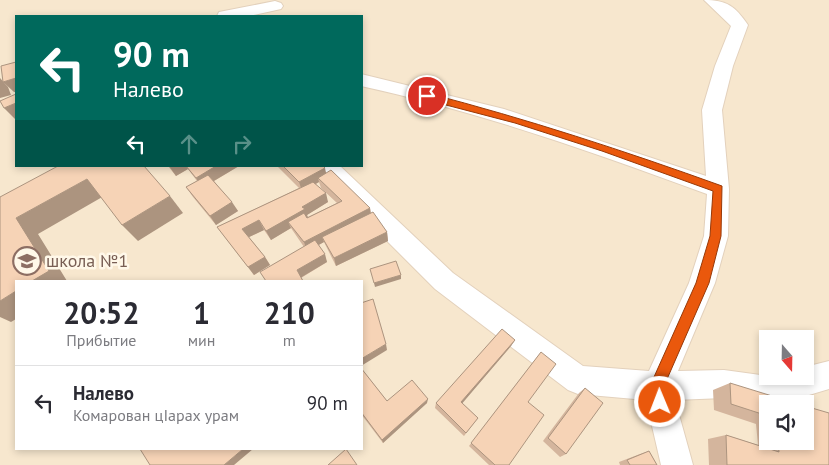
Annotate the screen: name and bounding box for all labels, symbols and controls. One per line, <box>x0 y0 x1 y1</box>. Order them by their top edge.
text: 90 m <box>113 31 190 77</box>
icon: left <box>30 35 95 100</box>
text: Налево <box>113 75 184 103</box>
pin <box>406 75 448 117</box>
icon: arrive <box>413 82 441 110</box>
icon: left <box>122 130 150 158</box>
icon: ahead <box>175 130 203 158</box>
icon: right <box>228 130 256 158</box>
school or university icon: школа №1 <box>12 246 42 276</box>
place label: школа №1 <box>46 249 128 272</box>
text: 20:52 <box>63 293 139 332</box>
text: 1 <box>193 293 210 332</box>
text: 210 <box>264 293 315 332</box>
text: Прибытие <box>66 330 137 350</box>
text: мин <box>188 330 215 350</box>
text: m <box>283 330 296 350</box>
north arrow <box>759 330 814 385</box>
map controls <box>759 330 814 450</box>
position arrow <box>633 375 685 427</box>
text: Налево <box>73 381 134 405</box>
icon: left <box>30 389 58 417</box>
text: 90 m <box>307 391 348 415</box>
button: sound <box>759 395 814 450</box>
text: Комарован цIарах урам <box>73 405 239 425</box>

